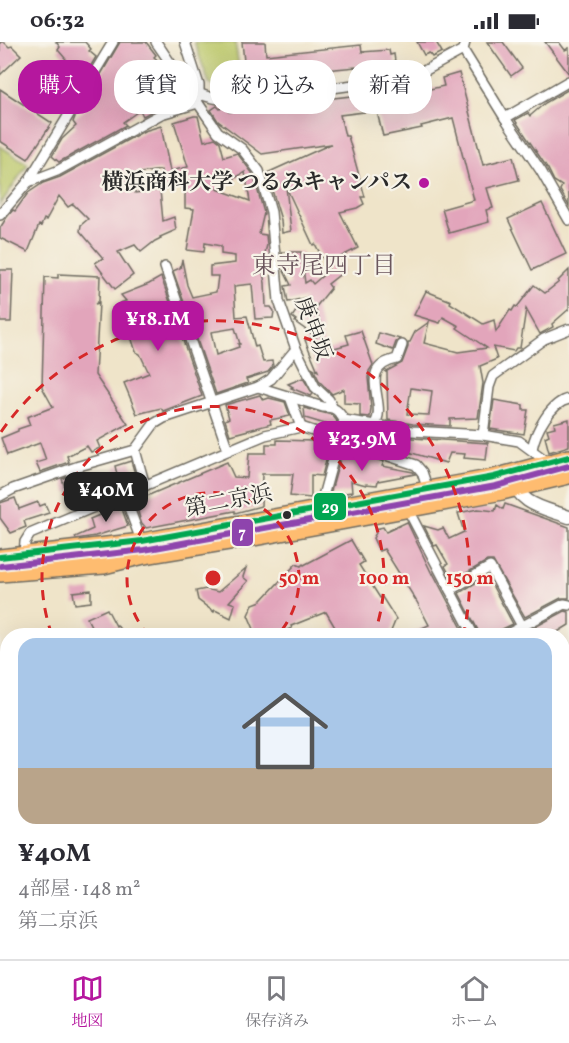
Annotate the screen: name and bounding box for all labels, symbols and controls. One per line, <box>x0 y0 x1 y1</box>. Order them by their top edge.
text: 06:32 <box>30 6 85 37</box>
chip: 購入 <box>18 60 102 114</box>
chip: 賃貸 <box>114 60 198 114</box>
chip: 絞り込み <box>210 60 336 114</box>
chip: 新着 <box>348 60 432 114</box>
place label: 横浜商科大学 つるみキャンパス <box>101 168 412 199</box>
marker: 横浜商科大学 つるみキャンパス <box>417 176 431 190</box>
district label: 東寺尾四丁目 <box>252 250 396 284</box>
street label: 庚申坂 <box>286 293 338 365</box>
pin: ¥18.1M <box>109 301 207 352</box>
text: ¥18.1M <box>126 306 190 334</box>
pin: ¥23.9M <box>313 421 411 472</box>
text: ¥23.9M <box>328 426 397 454</box>
pin: ¥40M <box>70 472 142 523</box>
text: ¥40M <box>78 477 134 505</box>
street label: 第二京浜 <box>183 478 275 526</box>
line badge: 29 <box>313 492 347 521</box>
text: 29 <box>321 498 339 520</box>
unlabelled marker <box>281 509 293 521</box>
line badge: 7 <box>231 518 254 547</box>
text: 7 <box>238 523 246 545</box>
text: 50 m <box>279 567 319 592</box>
text: 100 m <box>359 567 409 592</box>
text: 150 m <box>446 567 494 592</box>
centre of rings <box>203 568 223 588</box>
icon: home <box>231 677 339 785</box>
text: ¥40M <box>18 836 91 872</box>
text: 4部屋 · 148 m² <box>18 876 140 904</box>
text: 第二京浜 <box>18 908 98 936</box>
tab: 地図 <box>71 972 104 1033</box>
tab: 保存済み <box>245 972 309 1033</box>
tab: ホーム <box>450 972 498 1033</box>

